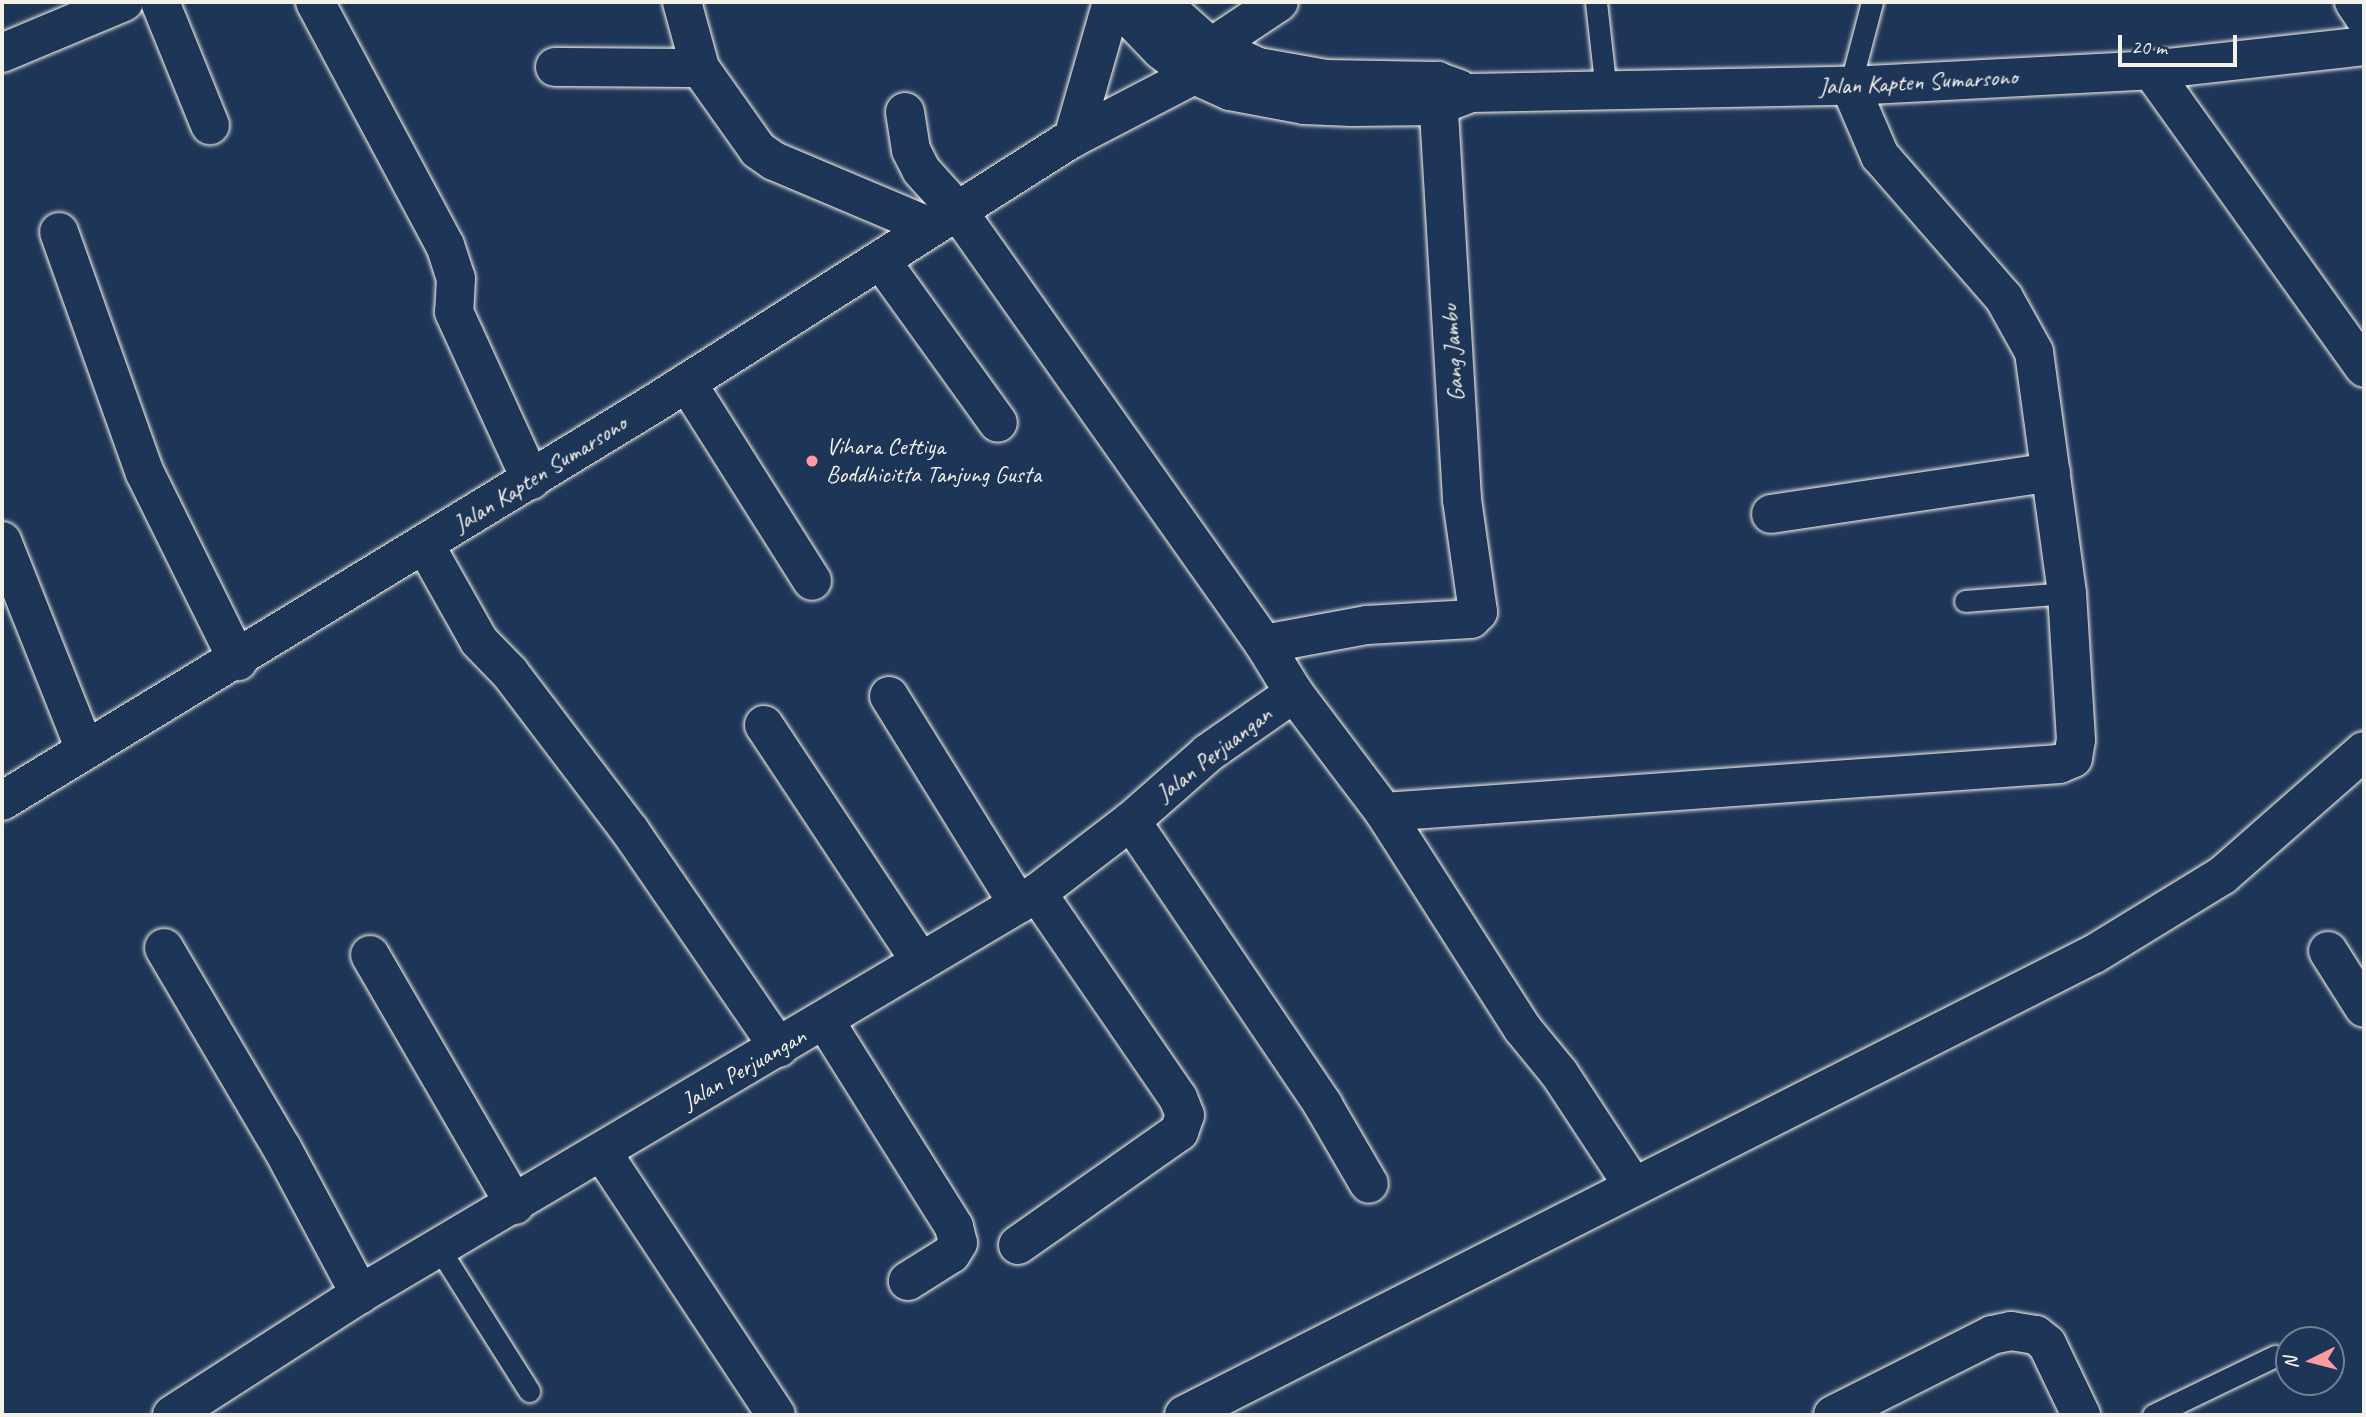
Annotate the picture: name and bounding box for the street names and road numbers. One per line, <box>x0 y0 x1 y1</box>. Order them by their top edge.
street label: Jalan Kapten Sumarsono <box>1818 62 2018 102</box>
street label: Gang Jambu <box>1435 303 1471 403</box>
street label: Jalan Kapten Sumarsono <box>448 409 632 539</box>
street label: Jalan Perjuangan <box>1150 700 1278 808</box>
street label: Jalan Perjuangan <box>677 1022 811 1116</box>

